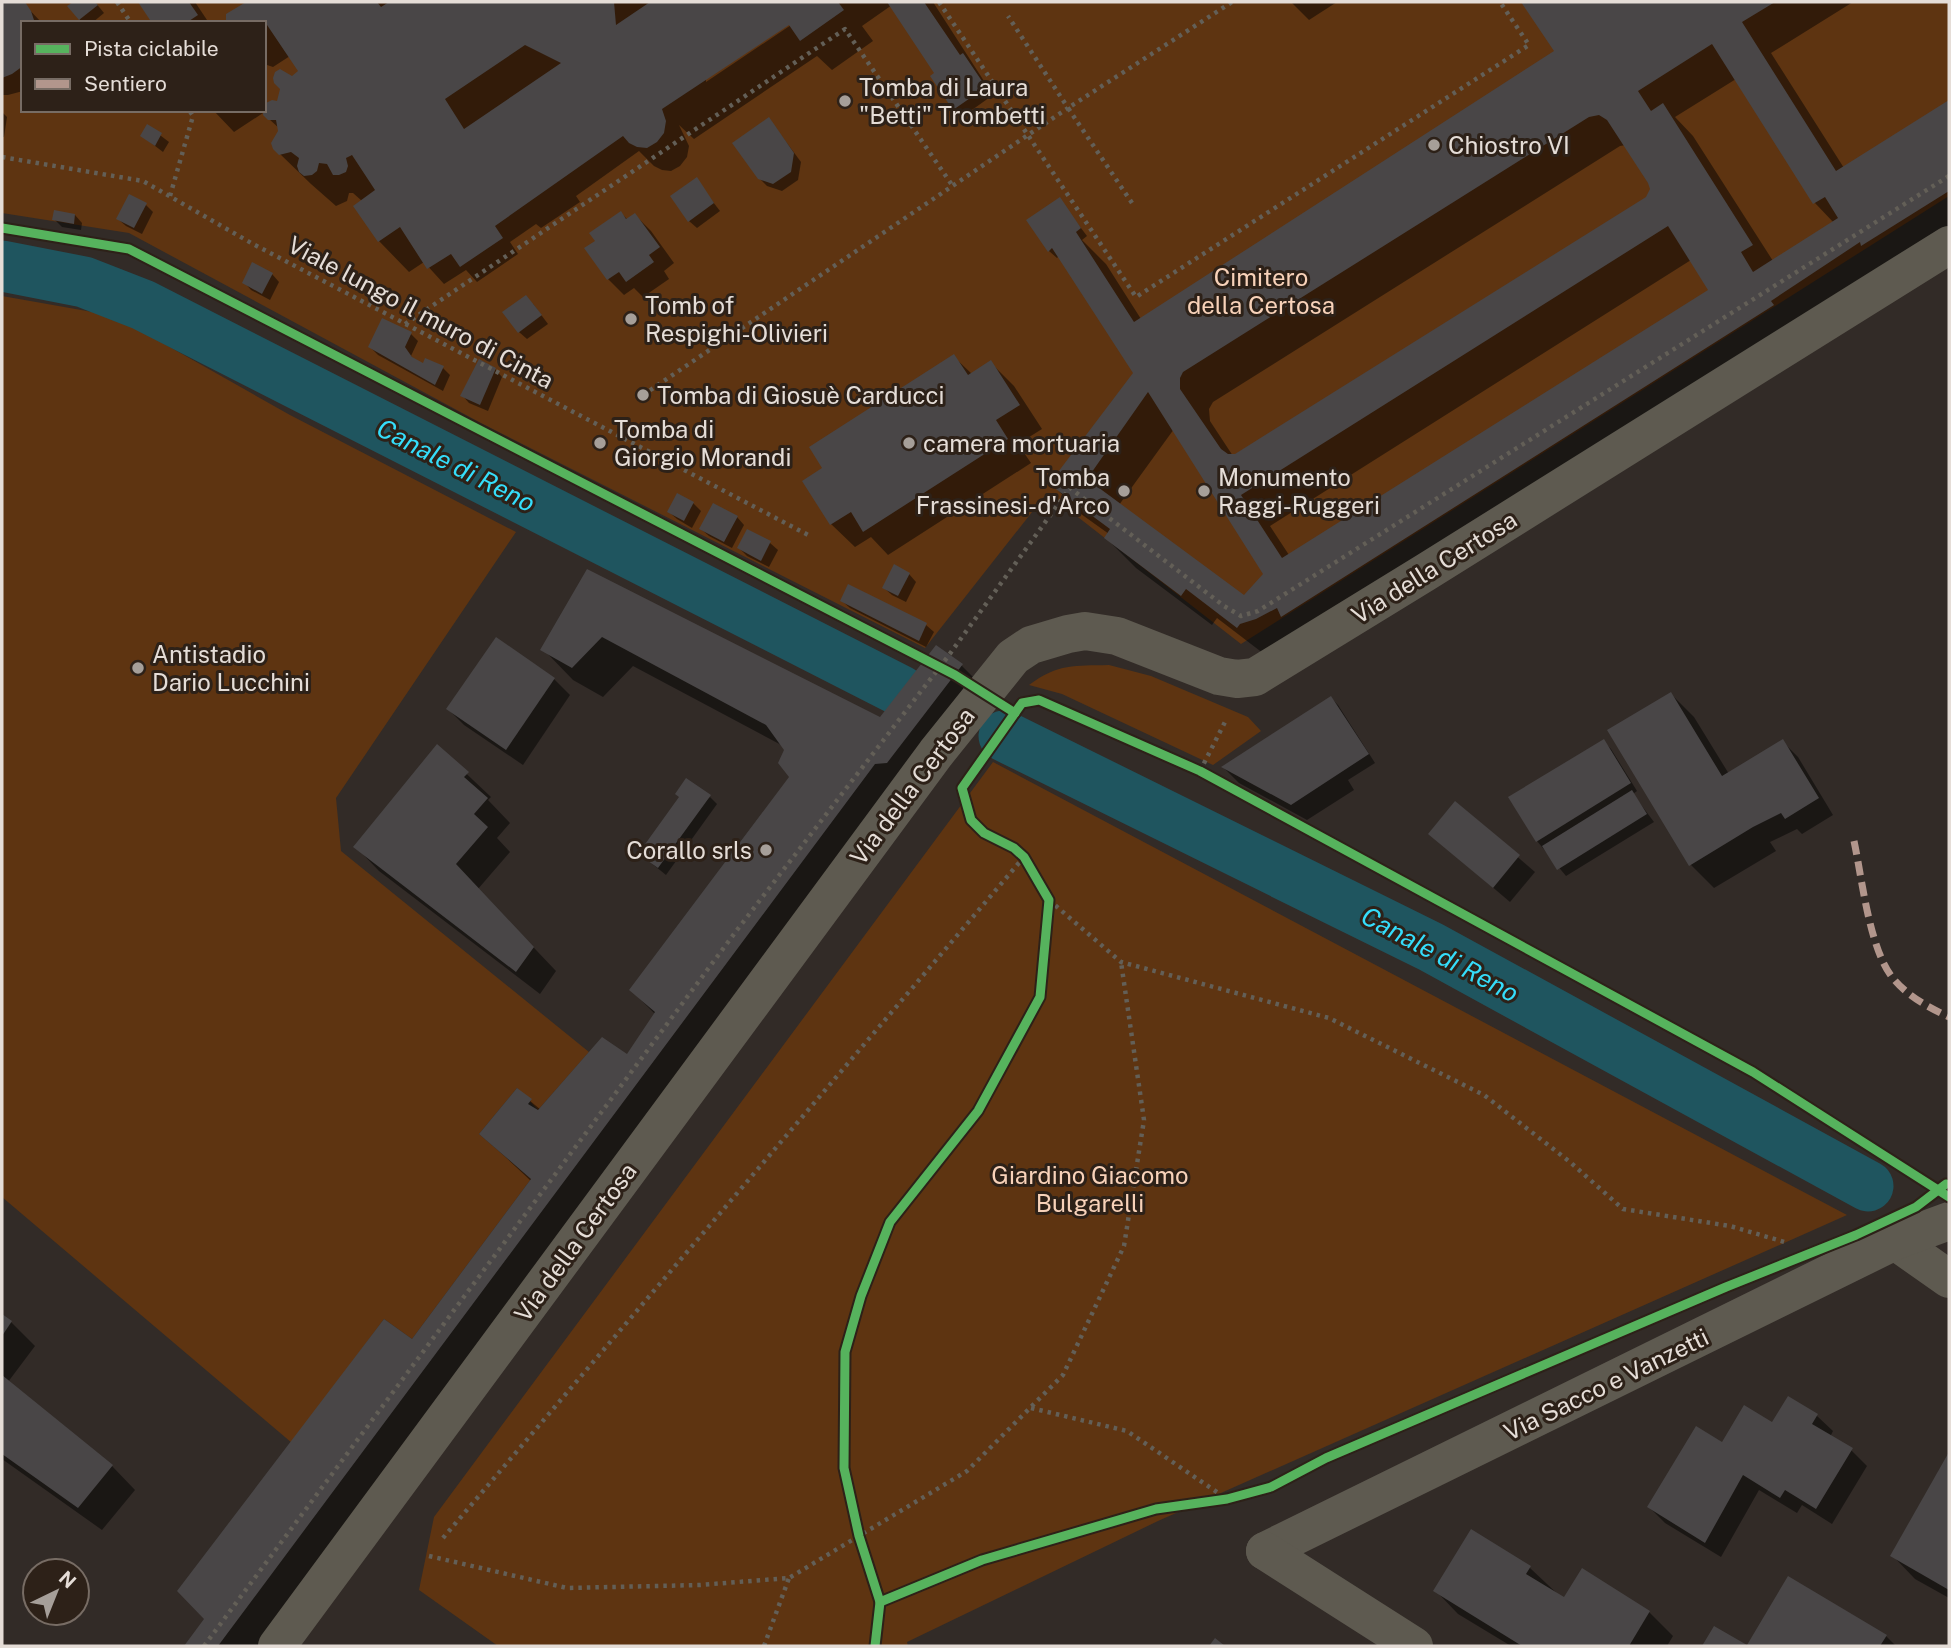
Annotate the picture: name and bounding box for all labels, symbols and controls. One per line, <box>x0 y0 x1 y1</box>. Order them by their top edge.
legend <box>21 21 266 112</box>
text: Pista ciclabile <box>84 36 219 61</box>
text: Sentiero <box>84 71 167 96</box>
place label: Tomba di Laura "Betti" Trombetti <box>859 73 1045 129</box>
marker: Tomba di Laura "Betti" Trombetti <box>837 93 853 109</box>
place label: Chiostro VI <box>1448 131 1570 159</box>
marker: Chiostro VI <box>1426 137 1442 153</box>
street label: Viale lungo il muro di Cinta <box>283 230 559 394</box>
park label: Cimitero della Certosa <box>1187 263 1335 319</box>
place label: Tomb of Respighi-Olivieri <box>645 291 828 347</box>
marker: Tomb of Respighi-Olivieri <box>623 311 639 327</box>
place label: Tomba di Giosuè Carducci <box>657 381 944 409</box>
marker: Tomba di Giosuè Carducci <box>635 387 651 403</box>
water label: Canale di Reno <box>372 412 540 518</box>
place label: Tomba di Giorgio Morandi <box>614 415 791 471</box>
place label: camera mortuaria <box>923 429 1120 457</box>
marker: Tomba di Giorgio Morandi <box>592 435 608 451</box>
marker: camera mortuaria <box>901 435 917 451</box>
place label: Tomba Frassinesi-d'Arco <box>916 463 1110 519</box>
place label: Monumento Raggi-Ruggeri <box>1218 463 1380 519</box>
marker: Tomba Frassinesi-d'Arco <box>1116 483 1132 499</box>
marker: Monumento Raggi-Ruggeri <box>1196 483 1212 499</box>
street label: Via della Certosa <box>1346 505 1522 629</box>
place label: Antistadio Dario Lucchini <box>152 640 310 696</box>
marker: Antistadio Dario Lucchini <box>130 660 146 676</box>
street label: Via della Certosa <box>844 702 980 870</box>
place label: Corallo srls <box>626 836 752 864</box>
marker: Corallo srls <box>758 842 774 858</box>
water label: Canale di Reno <box>1356 900 1524 1008</box>
street label: Via della Certosa <box>508 1157 642 1327</box>
park label: Giardino Giacomo Bulgarelli <box>991 1161 1189 1217</box>
street label: Via Sacco e Vanzetti <box>1499 1322 1713 1446</box>
north arrow <box>21 1557 91 1627</box>
text: N <box>55 1566 81 1593</box>

